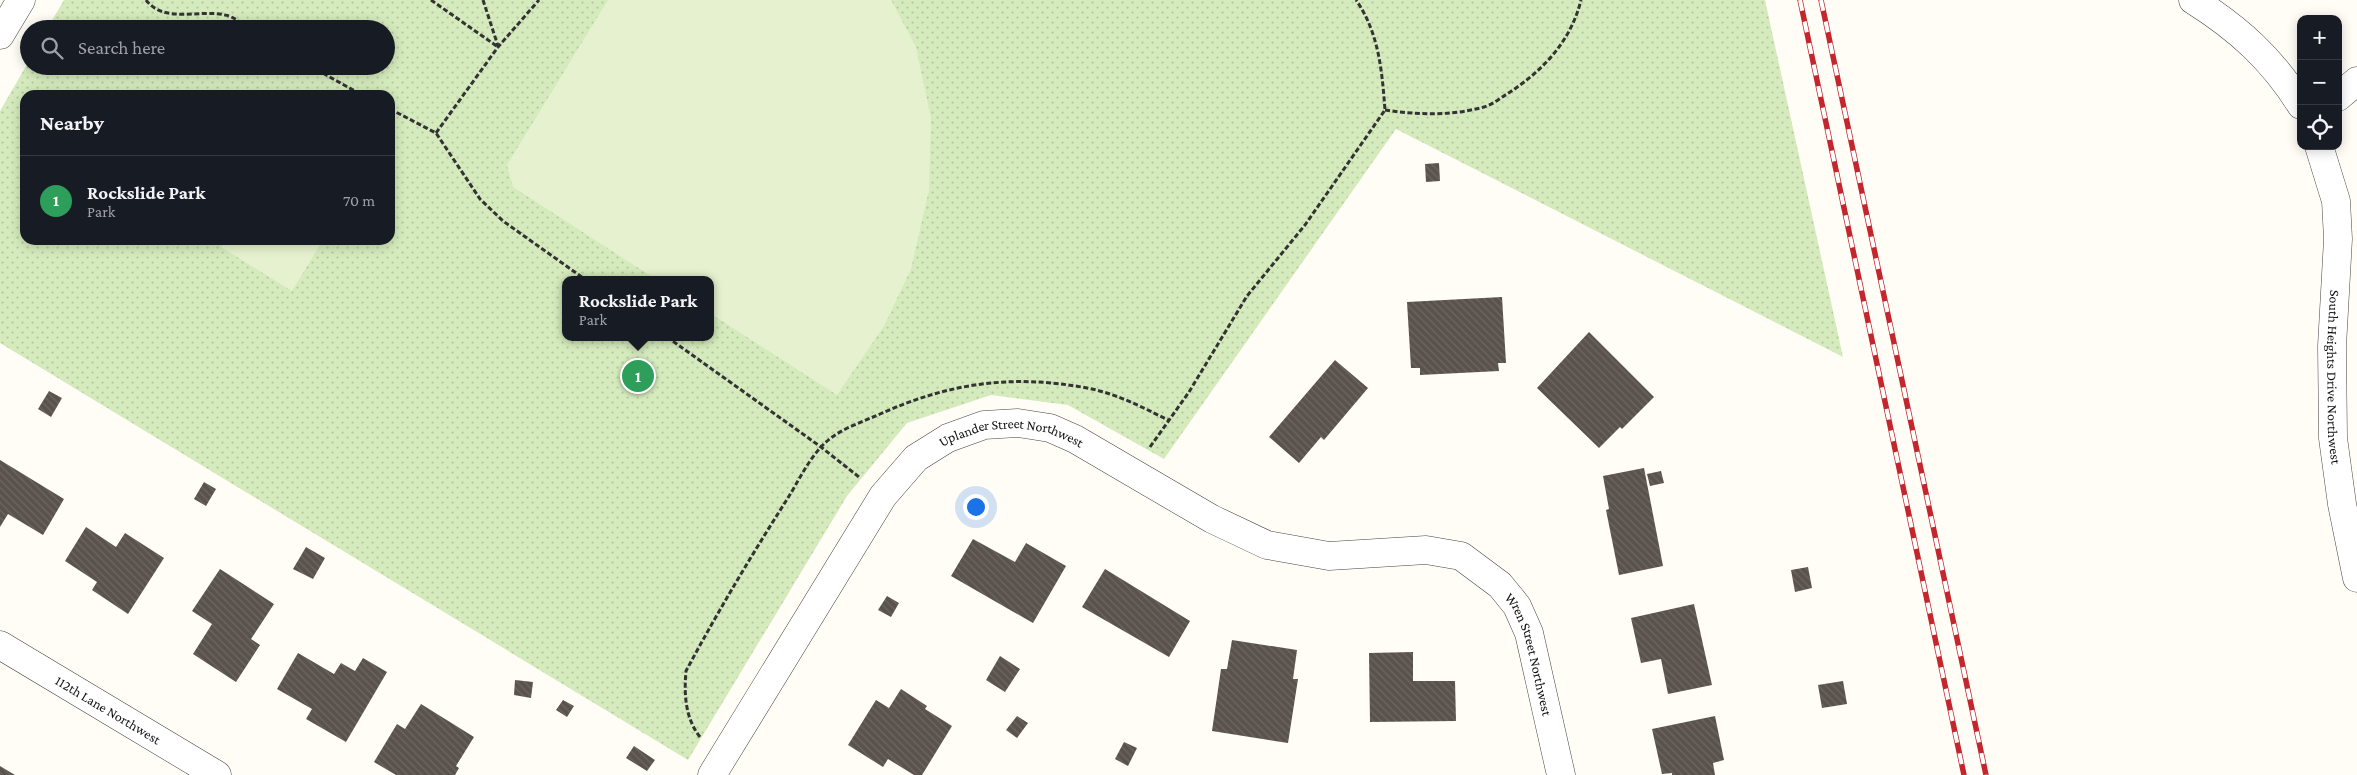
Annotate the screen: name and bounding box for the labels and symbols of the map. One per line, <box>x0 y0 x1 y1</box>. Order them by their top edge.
street label: South Heights Drive Northwest <box>2324 290 2345 466</box>
pin: 1 <box>622 357 654 395</box>
text: Uplander Street Northwest <box>936 415 1087 451</box>
street label: Uplander Street Northwest <box>937 439 1087 455</box>
your location <box>963 494 989 520</box>
street label: Wren Street Northwest <box>1502 590 1556 718</box>
street label: 112th Lane Northwest <box>52 672 164 748</box>

